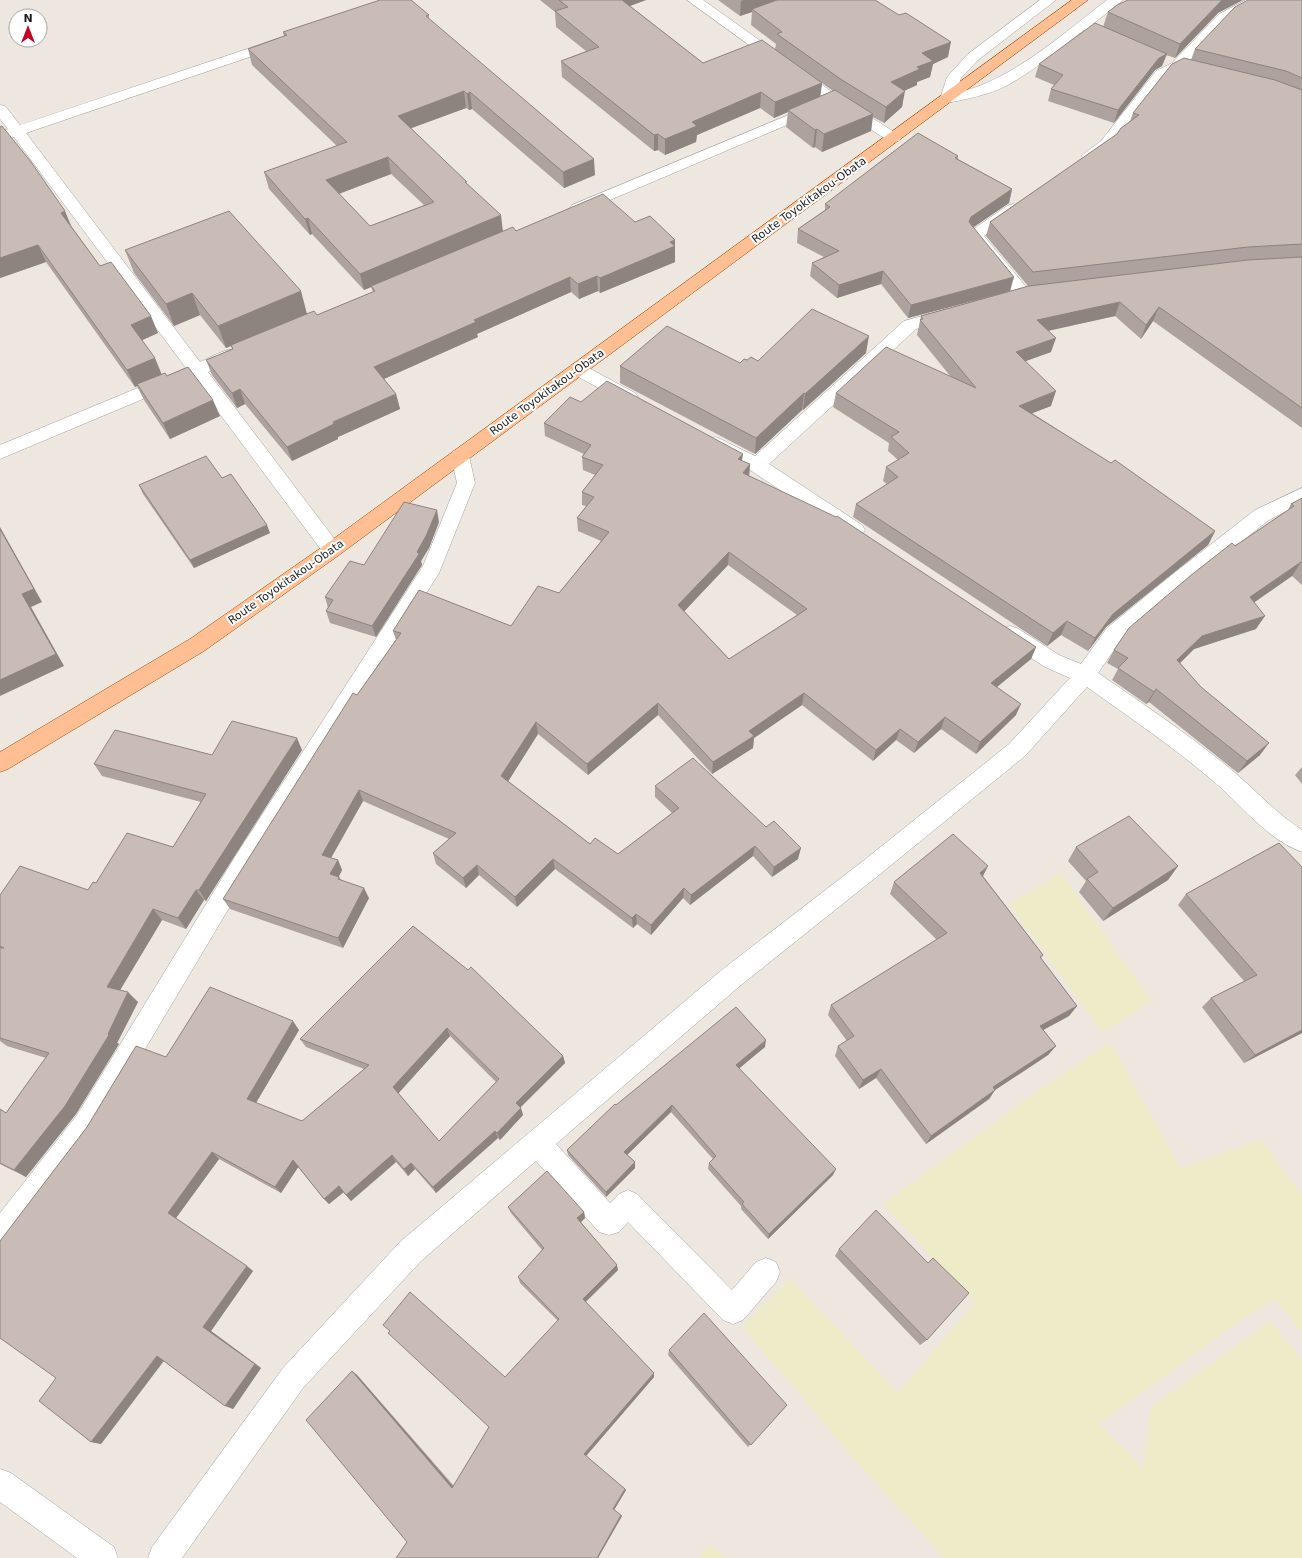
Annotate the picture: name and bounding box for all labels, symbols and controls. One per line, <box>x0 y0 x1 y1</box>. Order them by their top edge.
north arrow <box>8 8 48 48</box>
text: N <box>23 12 33 25</box>
street label: Route Toyokitakou-Obata <box>749 154 869 246</box>
street label: Route Toyokitakou-Obata <box>487 346 607 438</box>
street label: Route Toyokitakou-Obata <box>226 537 346 627</box>

